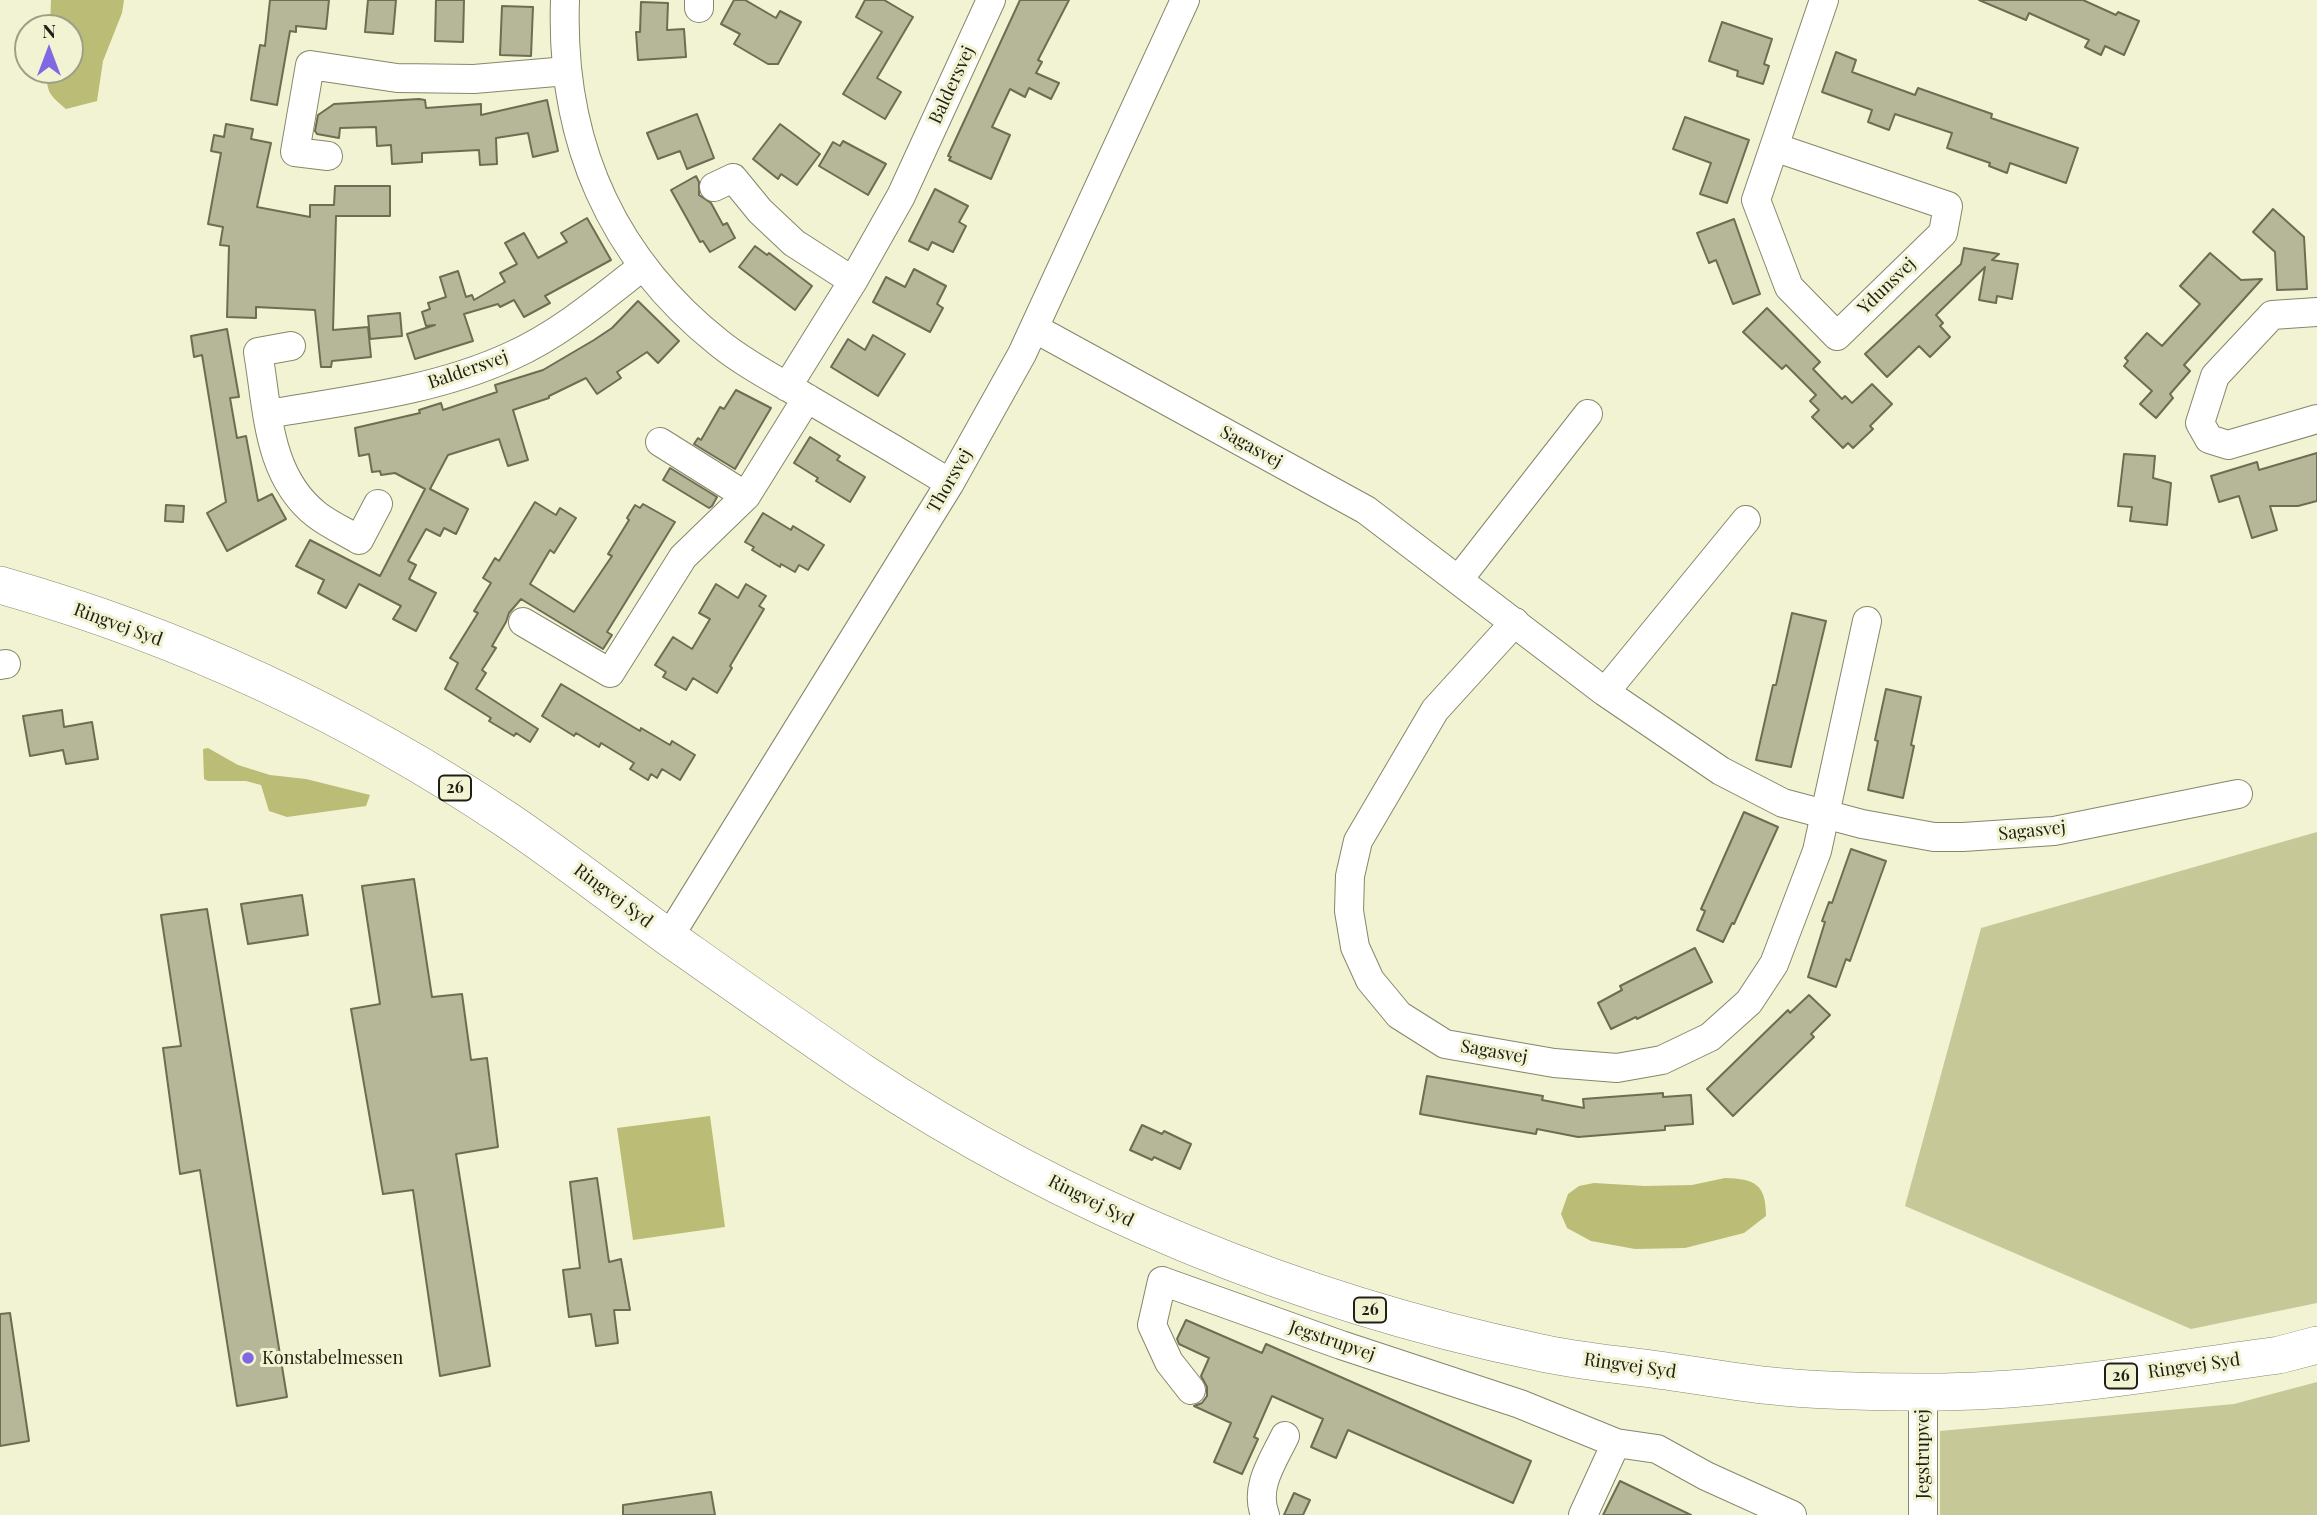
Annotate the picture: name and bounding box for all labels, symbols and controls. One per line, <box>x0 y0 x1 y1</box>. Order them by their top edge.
north arrow <box>14 14 84 84</box>
text: N <box>42 17 56 43</box>
street label: Baldersvej <box>925 43 979 127</box>
street label: Ydunsvej <box>1854 253 1920 319</box>
street label: Baldersvej <box>425 346 511 394</box>
street label: Sagasvej <box>1216 421 1286 473</box>
street label: Thorsvej <box>923 445 977 517</box>
street label: Ringvej Syd <box>71 599 165 651</box>
road number: 26 <box>439 776 471 800</box>
street label: Sagasvej <box>1997 817 2067 845</box>
street label: Ringvej Syd <box>569 859 657 933</box>
street label: Sagasvej <box>1459 1035 1529 1069</box>
street label: Ringvej Syd <box>1045 1170 1137 1232</box>
road number: 26 <box>1354 1298 1386 1322</box>
street label: Jegstrupvej <box>1286 1316 1378 1366</box>
place label: Konstabelmessen <box>262 1347 403 1369</box>
street label: Ringvej Syd <box>1582 1349 1678 1383</box>
street label: Ringvej Syd <box>2146 1349 2242 1383</box>
marker: Konstabelmessen <box>240 1350 256 1366</box>
road number: 26 <box>2105 1364 2137 1388</box>
street label: Jegstrupvej <box>1912 1409 1934 1499</box>

